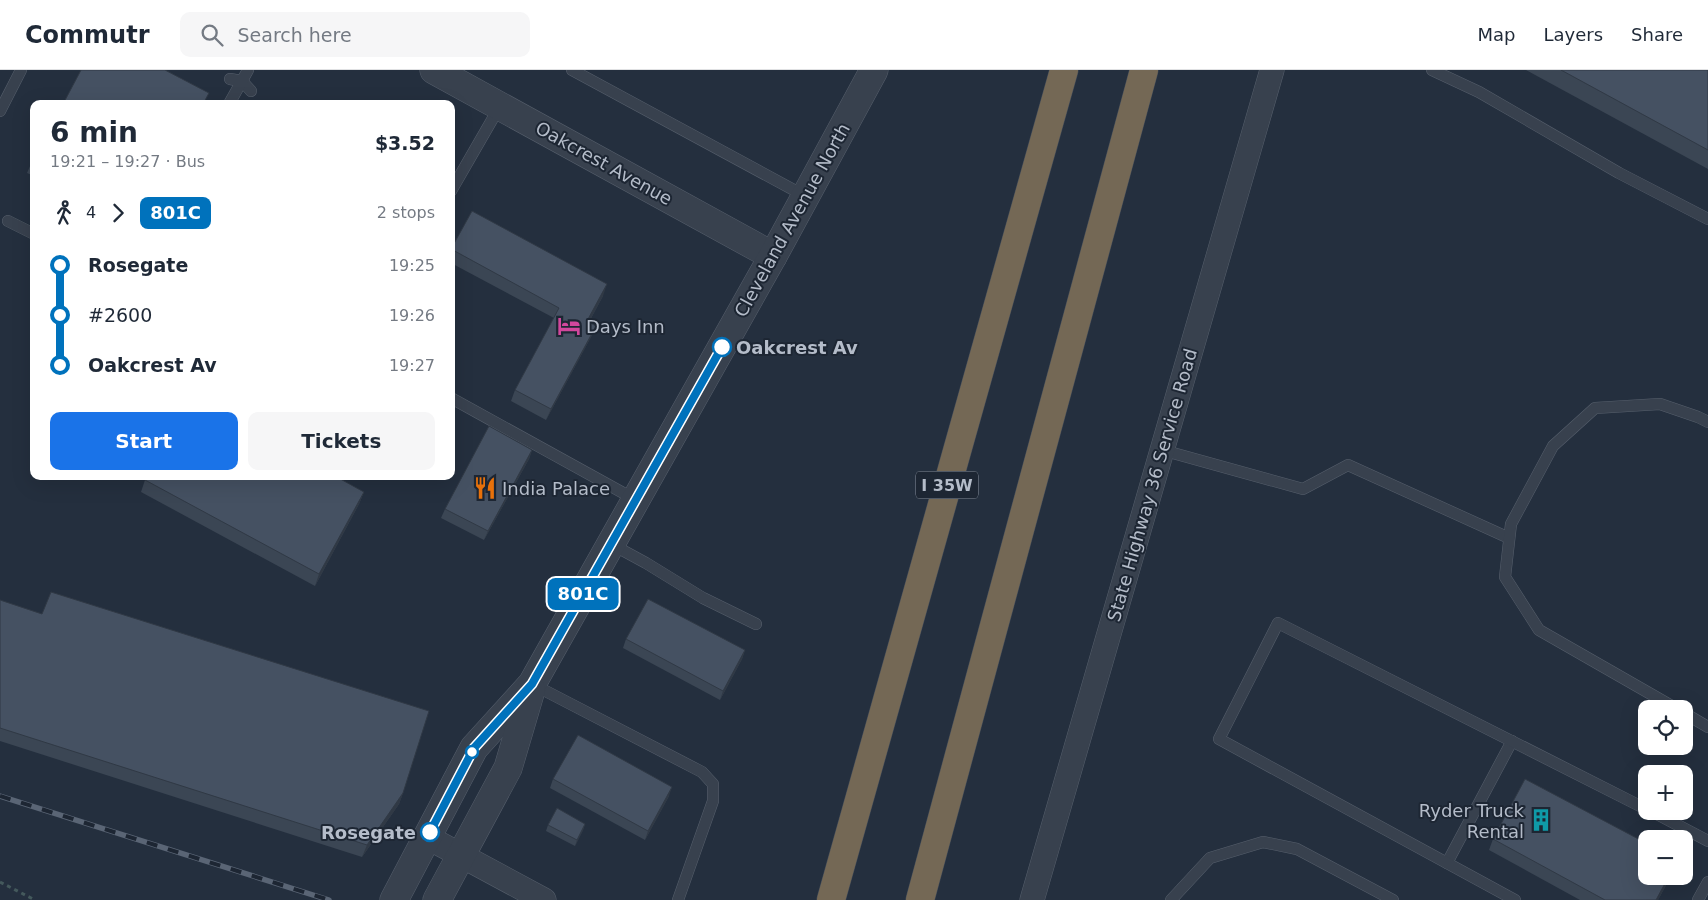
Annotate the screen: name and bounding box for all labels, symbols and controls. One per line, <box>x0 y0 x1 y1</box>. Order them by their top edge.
search box <box>180 12 530 57</box>
text: Commutr <box>25 21 150 49</box>
icon: search <box>198 21 226 49</box>
text: Search here <box>238 24 352 46</box>
text: Map <box>1477 24 1515 45</box>
text: Layers <box>1543 24 1603 45</box>
text: Share <box>1631 24 1683 45</box>
text: 6 min <box>50 116 138 149</box>
street label: Oakcrest Avenue <box>532 117 676 209</box>
street label: Cleveland Avenue North <box>730 120 854 320</box>
text: $3.52 <box>375 132 435 154</box>
text: 19:21 – 19:27 · Bus <box>50 152 205 171</box>
icon: walk <box>50 199 78 227</box>
icon: forward <box>104 199 132 227</box>
text: 801C <box>150 202 201 223</box>
text: 4 <box>86 203 96 222</box>
text: 2 stops <box>377 203 435 222</box>
text: Rosegate <box>88 254 188 276</box>
text: 19:25 <box>389 256 435 275</box>
text: #2600 <box>88 304 152 326</box>
text: 19:26 <box>389 306 435 325</box>
hotel icon: Days Inn <box>556 313 582 339</box>
place label: Days Inn <box>586 316 665 337</box>
marker: Oakcrest Av <box>712 337 732 357</box>
place label: Oakcrest Av <box>736 337 858 358</box>
street label: State Highway 36 Service Road <box>1103 346 1201 624</box>
text: Oakcrest Av <box>88 354 217 376</box>
text: 19:27 <box>389 356 435 375</box>
button: Start <box>50 412 238 470</box>
button: Tickets <box>248 412 435 470</box>
road number: I 35W <box>916 472 978 498</box>
restaurant icon: India Palace <box>472 475 498 501</box>
place label: India Palace <box>502 478 610 499</box>
line badge: 801C <box>548 578 618 610</box>
text: 801C <box>558 583 608 604</box>
map controls <box>1638 700 1693 885</box>
button: locate <box>1638 700 1693 755</box>
unlabelled marker <box>465 745 479 759</box>
button: + <box>1638 765 1693 820</box>
place label: Ryder Truck Rental <box>1419 800 1525 842</box>
building icon: Ryder Truck Rental <box>1528 807 1554 833</box>
place label: Rosegate <box>321 822 416 843</box>
marker: Rosegate <box>420 822 440 842</box>
button: − <box>1638 830 1693 885</box>

